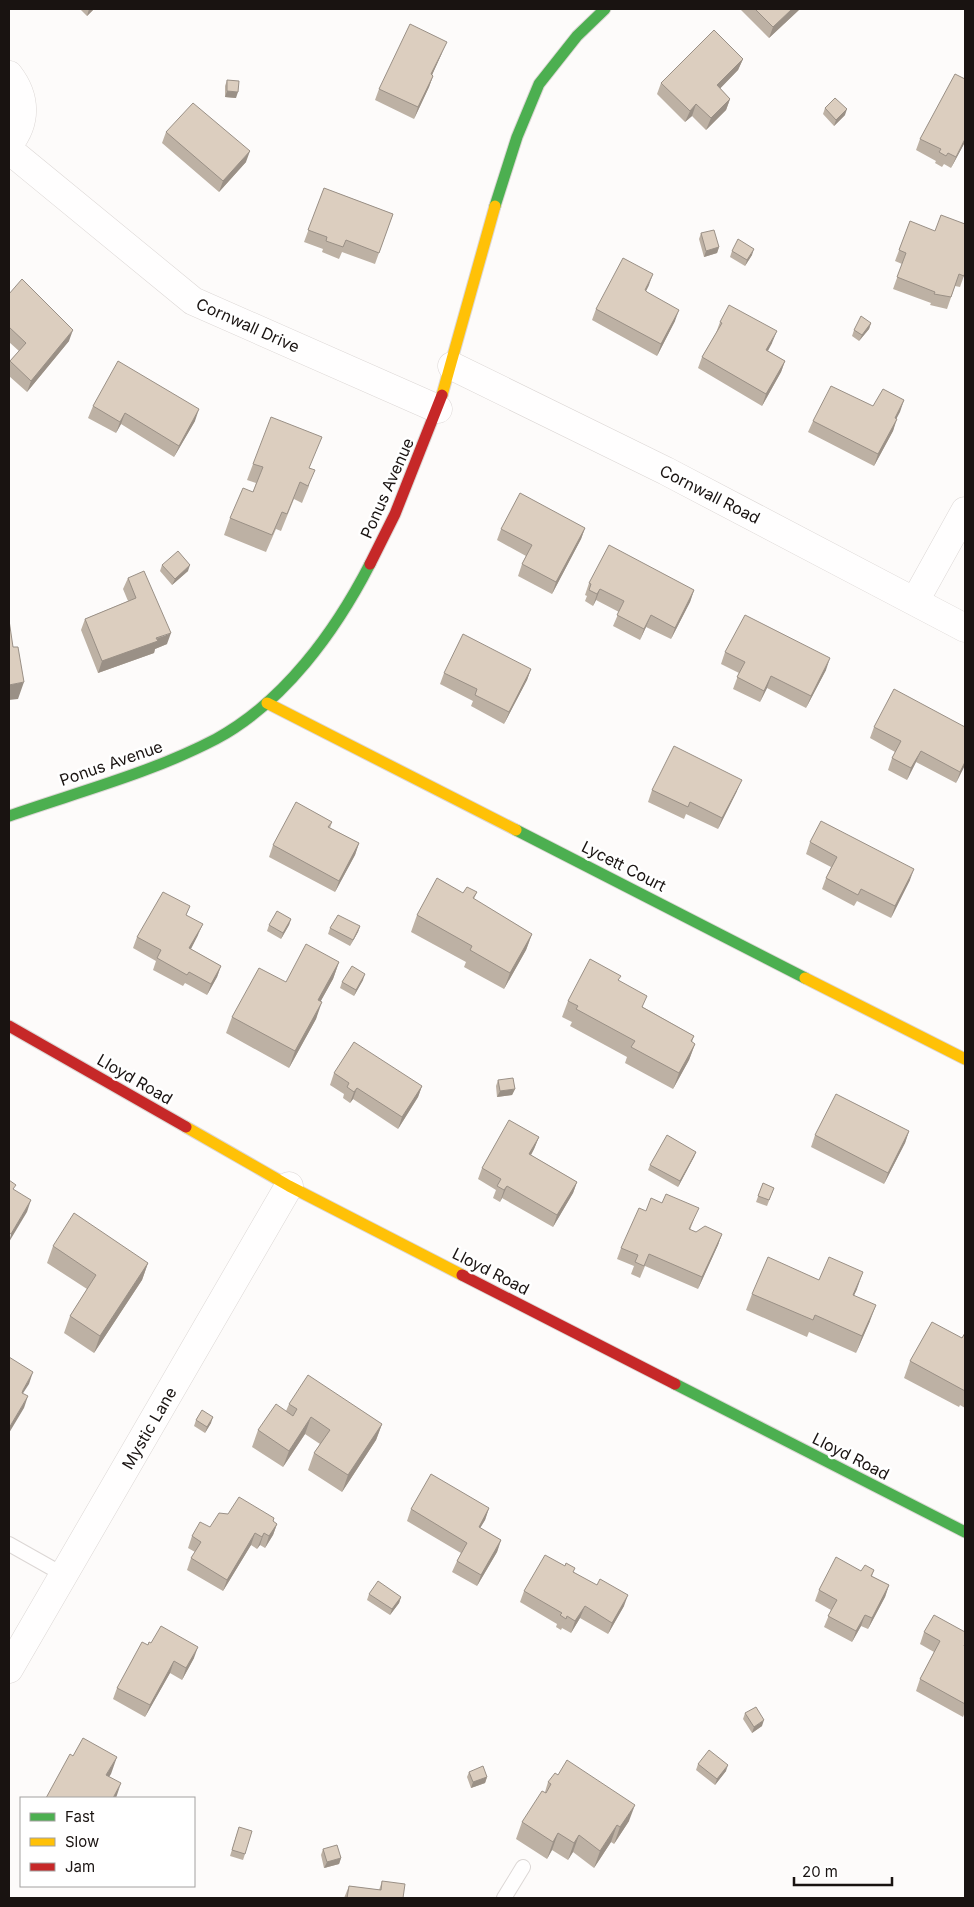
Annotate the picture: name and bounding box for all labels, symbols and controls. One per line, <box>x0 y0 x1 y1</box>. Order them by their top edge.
street label: Cornwall Drive <box>193 293 303 357</box>
street label: Ponus Avenue <box>356 435 418 541</box>
street label: Cornwall Road <box>656 460 764 528</box>
street label: Ponus Avenue <box>57 736 165 790</box>
street label: Lycett Court <box>579 836 669 896</box>
street label: Lloyd Road <box>94 1049 176 1109</box>
street label: Lloyd Road <box>449 1243 533 1299</box>
street label: Mystic Lane <box>117 1383 181 1473</box>
street label: Lloyd Road <box>809 1428 893 1484</box>
legend <box>20 1797 195 1887</box>
text: Fast <box>65 1807 95 1826</box>
text: Slow <box>65 1832 99 1851</box>
scale bar <box>794 1854 892 1886</box>
text: Jam <box>65 1857 95 1876</box>
text: 20 m <box>802 1862 838 1881</box>

